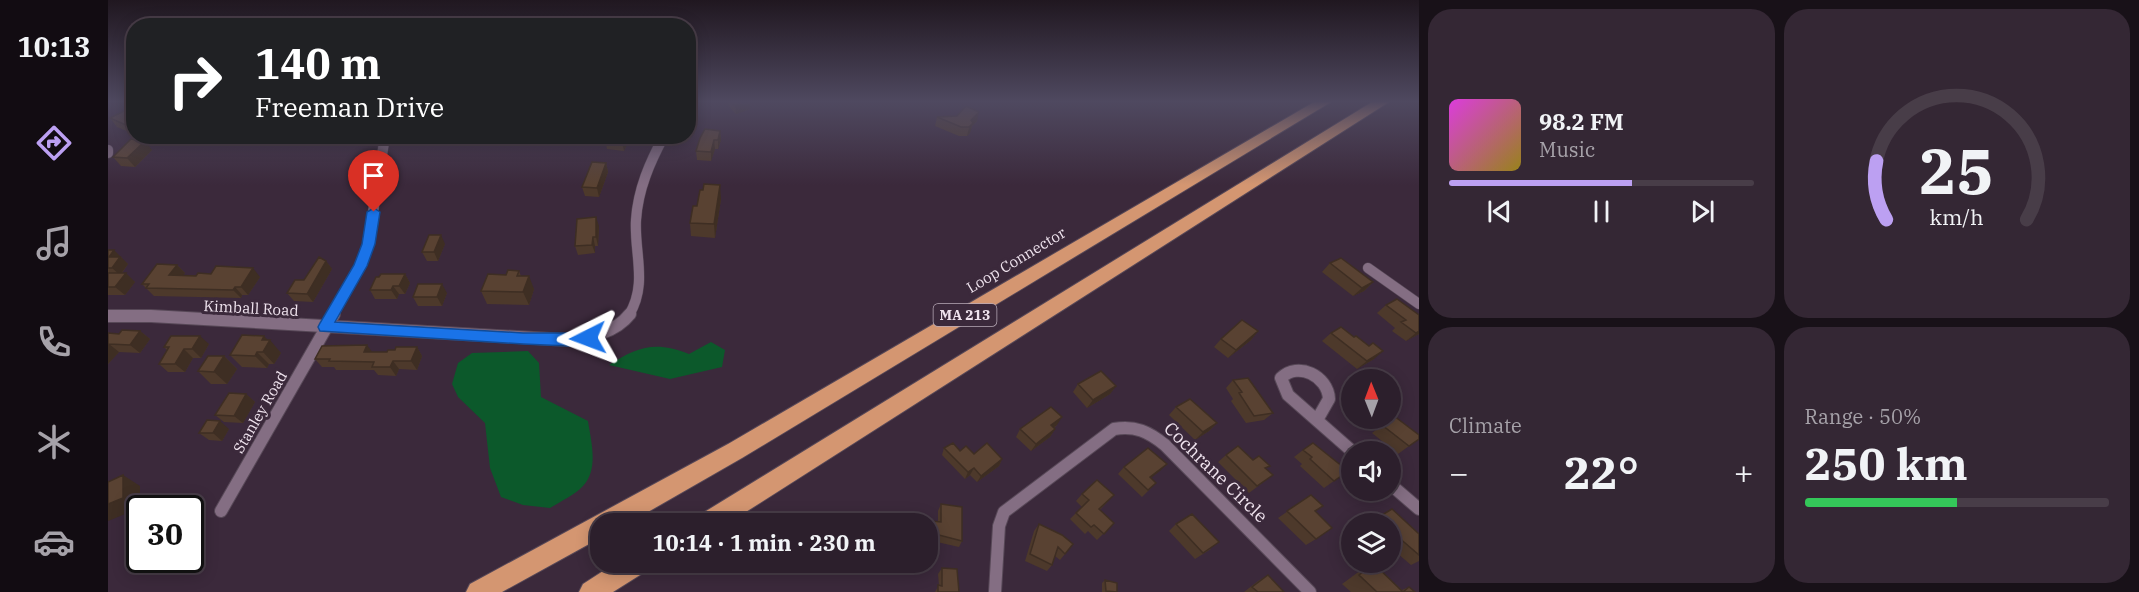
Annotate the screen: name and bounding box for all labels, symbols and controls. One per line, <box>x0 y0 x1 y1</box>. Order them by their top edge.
text: 10:13 <box>18 29 90 64</box>
text: 140 m <box>255 36 381 91</box>
icon: right <box>156 42 234 120</box>
text: Freeman Drive <box>255 89 444 124</box>
text: 98.2 FM <box>1539 107 1624 136</box>
icon: directions <box>33 122 75 164</box>
text: 25 <box>1919 131 1994 212</box>
text: Music <box>1539 136 1595 163</box>
pin <box>348 150 399 212</box>
icon: arrive <box>357 159 390 192</box>
icon: previous <box>1483 195 1516 228</box>
icon: pause <box>1585 195 1618 228</box>
icon: next <box>1686 195 1719 228</box>
text: km/h <box>1930 204 1984 232</box>
icon: music <box>33 222 75 264</box>
street label: Loop Connector <box>963 223 1069 297</box>
street label: Kimball Road <box>203 296 299 320</box>
road number: MA 213 <box>934 304 996 326</box>
position arrow <box>556 306 620 370</box>
icon: phone <box>33 321 75 363</box>
street label: Stanley Road <box>229 368 291 456</box>
north arrow <box>1341 369 1401 429</box>
map controls <box>1341 369 1401 573</box>
text: Range · 50% <box>1805 403 1921 430</box>
text: Climate <box>1449 412 1522 439</box>
street label: Cochrane Circle <box>1159 417 1273 527</box>
icon: climate <box>33 421 75 463</box>
text: 250 km <box>1805 434 1968 492</box>
button: sound <box>1341 441 1401 501</box>
text: 22° <box>1564 443 1639 501</box>
text: − <box>1449 451 1469 494</box>
text: + <box>1734 451 1754 494</box>
speed limit sign: 30 <box>126 495 204 573</box>
button: layers <box>1341 513 1401 573</box>
icon: car <box>33 521 75 563</box>
text: 10:14 · 1 min · 230 m <box>652 528 876 557</box>

